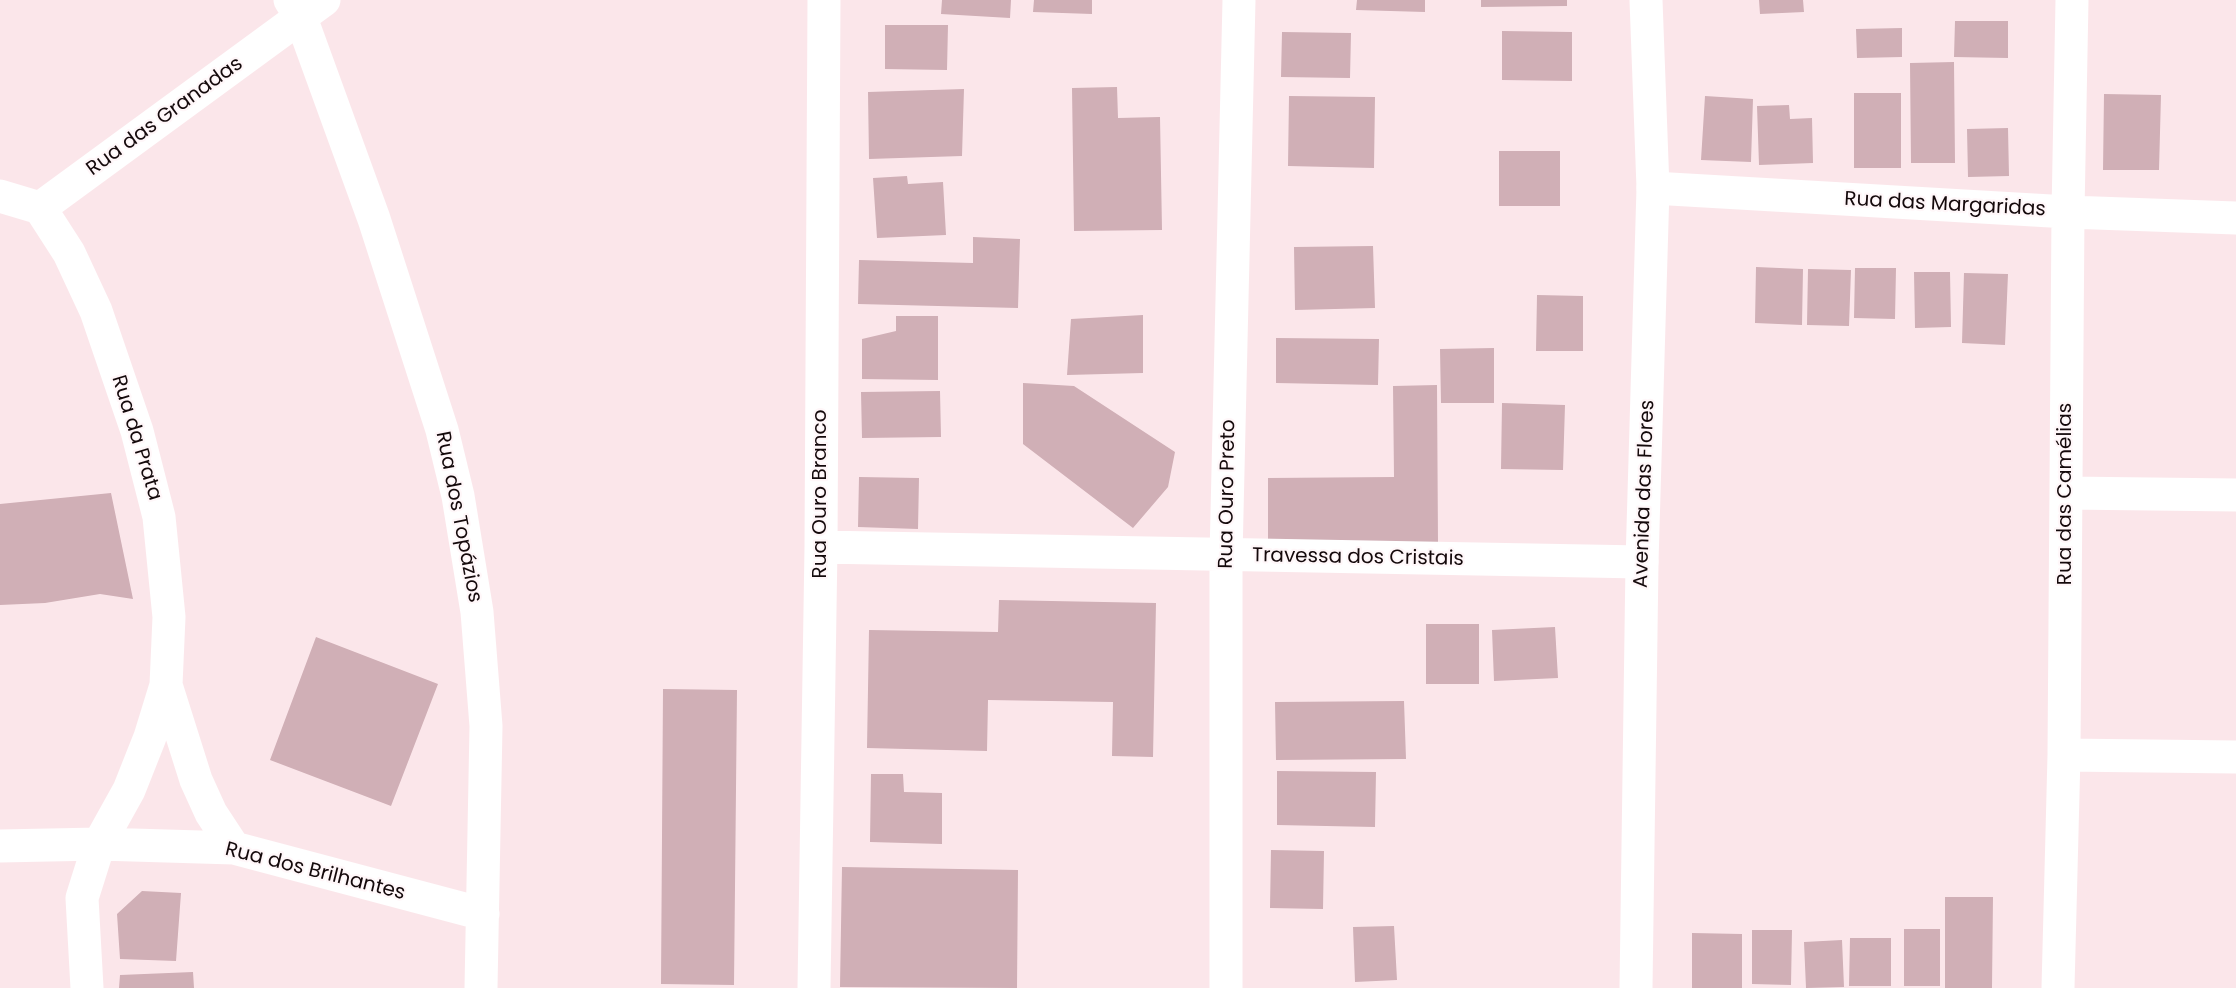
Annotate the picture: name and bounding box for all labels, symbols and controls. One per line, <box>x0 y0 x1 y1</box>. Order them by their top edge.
street label: Rua das Granadas <box>82 52 248 182</box>
street label: Rua das Margaridas <box>1844 188 2046 222</box>
street label: Rua da Prata <box>106 373 166 503</box>
street label: Avenida das Flores <box>1630 400 1660 588</box>
street label: Rua das Camélias <box>2054 403 2078 585</box>
street label: Rua Ouro Branco <box>809 410 833 578</box>
street label: Rua Ouro Preto <box>1215 419 1241 569</box>
street label: Rua dos Topázios <box>430 429 486 605</box>
street label: Travessa dos Cristais <box>1252 544 1464 572</box>
street label: Rua dos Brilhantes <box>222 838 408 906</box>

